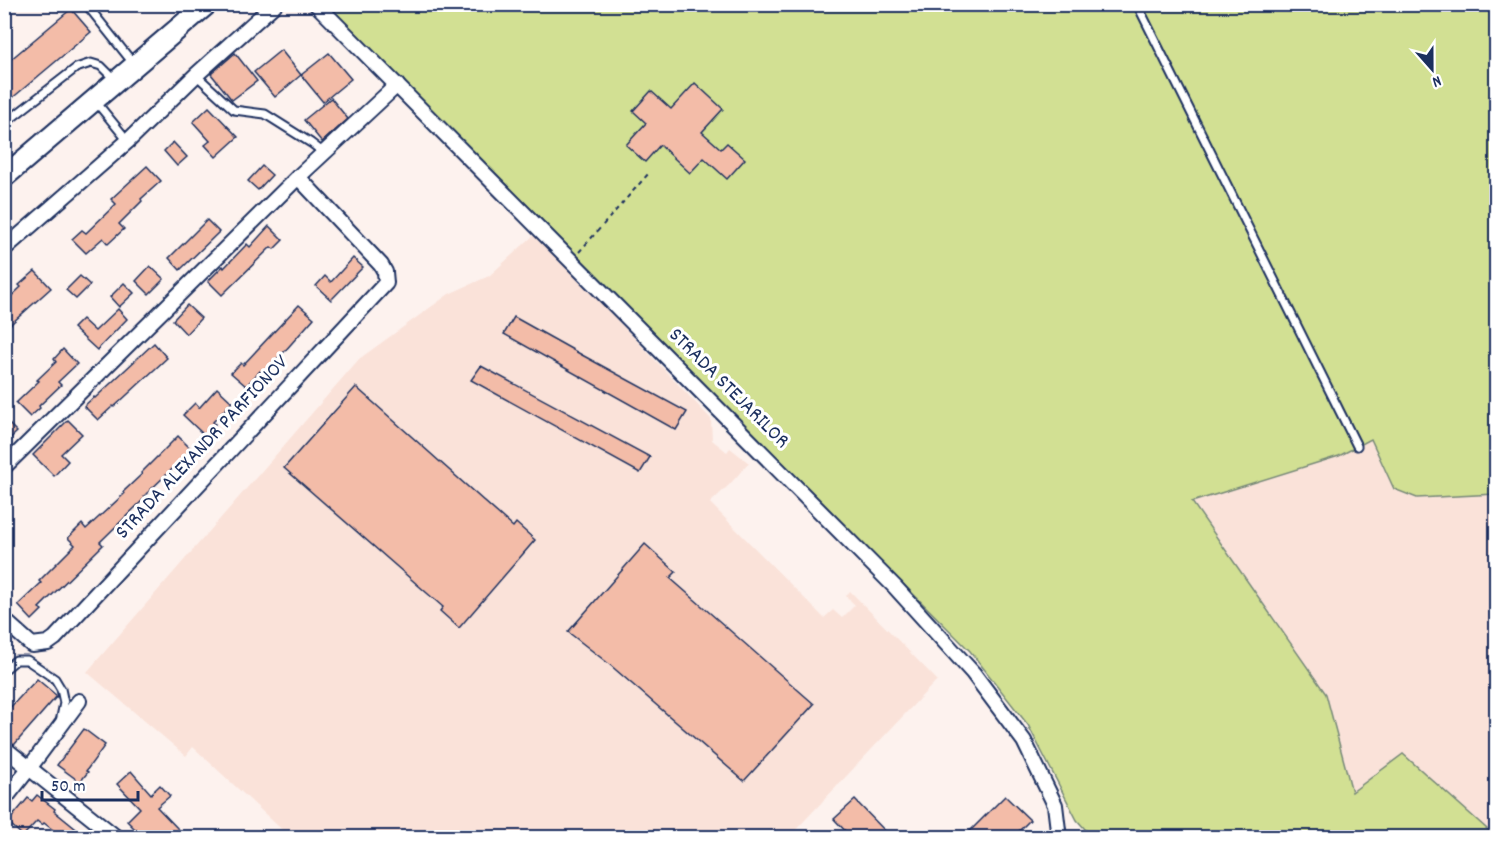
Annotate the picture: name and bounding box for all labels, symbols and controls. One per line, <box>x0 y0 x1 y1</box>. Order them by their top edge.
north arrow <box>1402 39 1462 99</box>
text: N <box>1429 69 1444 93</box>
street label: STRADA STEJARILOR <box>661 322 795 456</box>
street label: STRADA ALEXANDR PARFIONOV <box>109 349 297 547</box>
scale bar <box>42 764 138 802</box>
text: 50 m <box>51 775 86 800</box>

